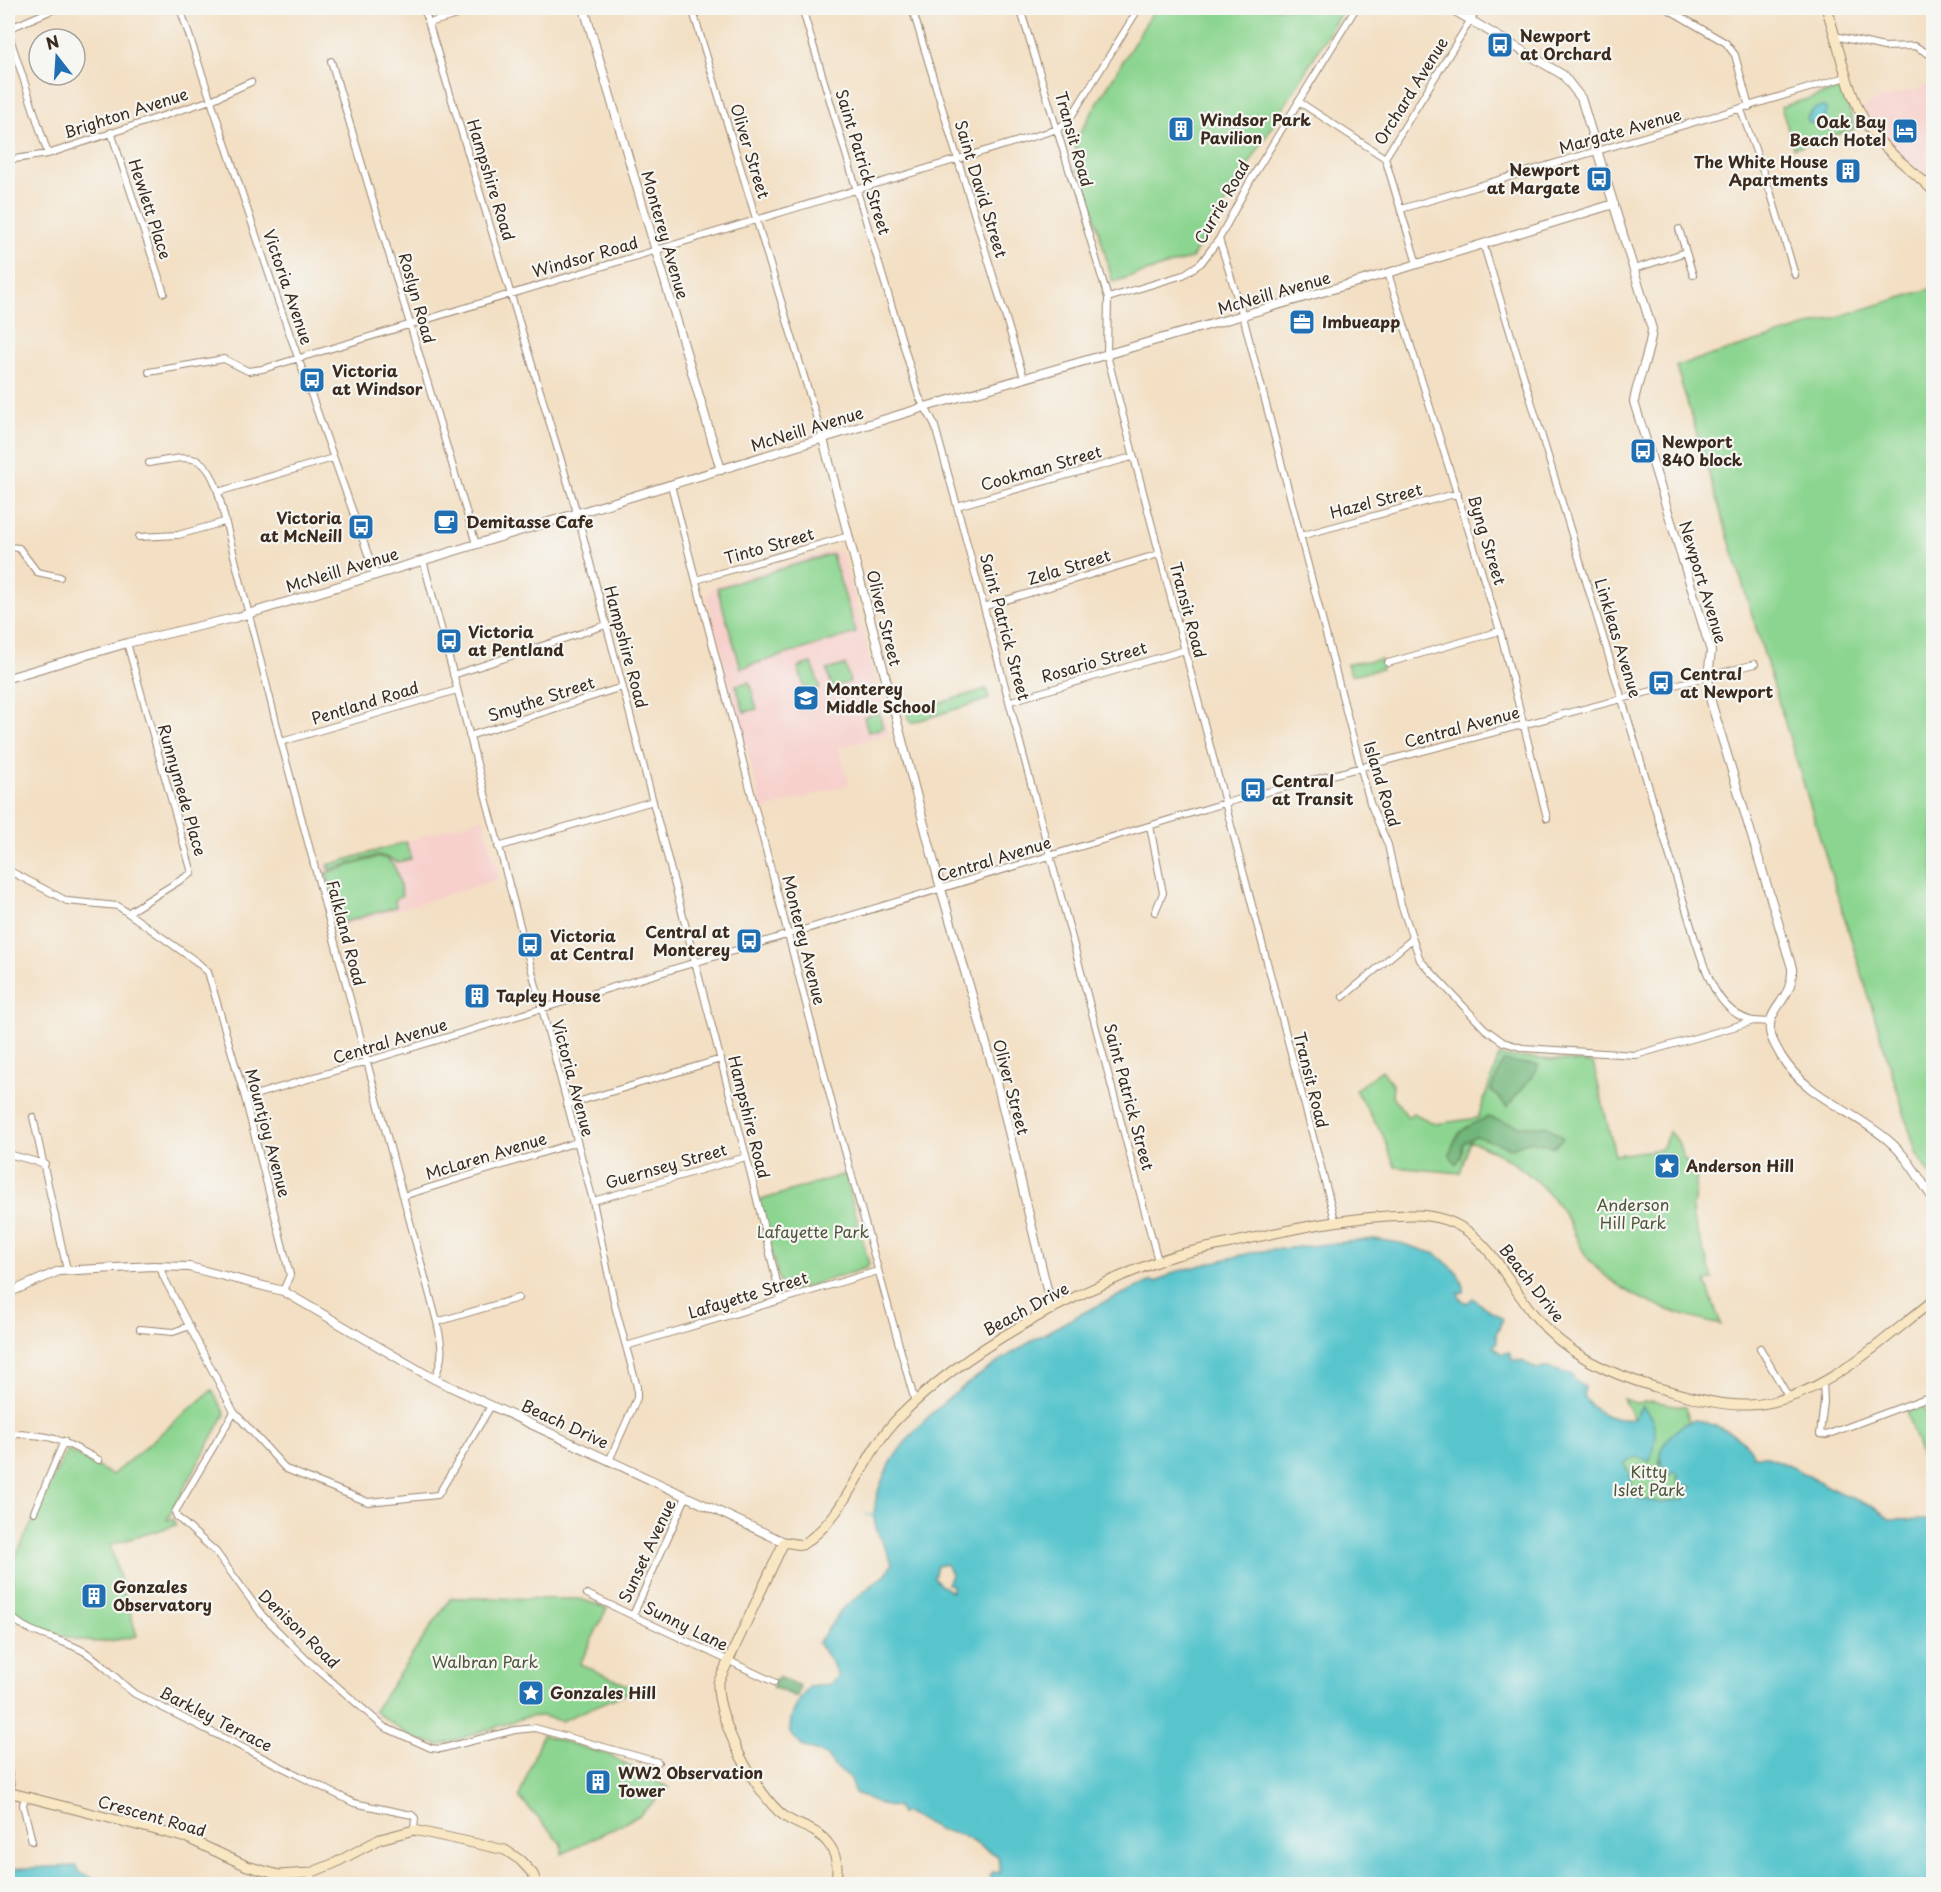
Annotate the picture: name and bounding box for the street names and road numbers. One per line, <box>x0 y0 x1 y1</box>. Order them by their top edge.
street label: Orchard Avenue <box>1367 32 1453 149</box>
street label: Brighton Avenue <box>60 81 191 143</box>
street label: Saint Patrick Street <box>830 86 898 238</box>
street label: Transit Road <box>1050 88 1100 189</box>
street label: Oliver Street <box>725 100 777 202</box>
street label: Margate Avenue <box>1556 101 1684 159</box>
street label: Hampshire Road <box>462 116 522 243</box>
street label: Saint David Street <box>950 117 1014 261</box>
street label: Hewlett Place <box>123 155 179 262</box>
street label: Currie Road <box>1187 155 1255 248</box>
street label: Monterey Avenue <box>636 168 696 302</box>
street label: Victoria Avenue <box>258 226 320 348</box>
street label: Windsor Road <box>529 229 641 283</box>
street label: Roslyn Road <box>394 249 442 346</box>
street label: McNeill Avenue <box>1214 264 1333 320</box>
street label: McNeill Avenue <box>747 399 866 457</box>
street label: Cookman Street <box>978 438 1104 496</box>
street label: Hazel Street <box>1327 476 1425 524</box>
street label: Byng Street <box>1463 492 1513 588</box>
street label: Newport Avenue <box>1674 517 1734 646</box>
street label: Tinto Street <box>721 521 817 569</box>
street label: McNeill Avenue <box>282 540 401 598</box>
street label: Zela Street <box>1024 542 1114 590</box>
street label: Saint Patrick Street <box>975 551 1037 703</box>
street label: Transit Road <box>1165 559 1213 660</box>
street label: Oliver Street <box>861 567 909 669</box>
street label: Linkleas Avenue <box>1589 575 1649 701</box>
street label: Hampshire Road <box>599 583 655 711</box>
street label: Rosario Street <box>1038 634 1150 688</box>
street label: Smythe Street <box>484 669 598 727</box>
street label: Pentland Road <box>308 674 422 730</box>
street label: Central Avenue <box>1401 699 1522 753</box>
street label: Runnymede Place <box>153 721 213 859</box>
street label: Island Road <box>1359 738 1407 830</box>
street label: Central Avenue <box>934 829 1054 887</box>
street label: Monterey Avenue <box>777 872 833 1007</box>
street label: Falkland Road <box>321 877 373 988</box>
street label: Central Avenue <box>330 1011 450 1069</box>
street label: Victoria Avenue <box>547 1016 601 1139</box>
street label: Saint Patrick Street <box>1099 1021 1161 1173</box>
street label: Transit Road <box>1288 1029 1336 1130</box>
street label: Oliver Street <box>988 1036 1036 1138</box>
street label: Hampshire Road <box>723 1053 777 1181</box>
street label: Mountjoy Avenue <box>240 1066 298 1200</box>
street label: McLaren Avenue <box>422 1125 550 1185</box>
street label: Guernsey Street <box>602 1136 729 1194</box>
street label: Beach Drive <box>1495 1238 1571 1327</box>
street label: Lafayette Street <box>685 1264 811 1324</box>
street label: Beach Drive <box>979 1276 1072 1341</box>
street label: Beach Drive <box>518 1392 613 1454</box>
street label: Sunset Avenue <box>612 1494 681 1606</box>
street label: Denison Road <box>254 1583 346 1673</box>
street label: Sunny Lane <box>640 1594 733 1656</box>
street label: Barkley Terrace <box>156 1679 277 1757</box>
street label: Crescent Road <box>95 1788 209 1842</box>

